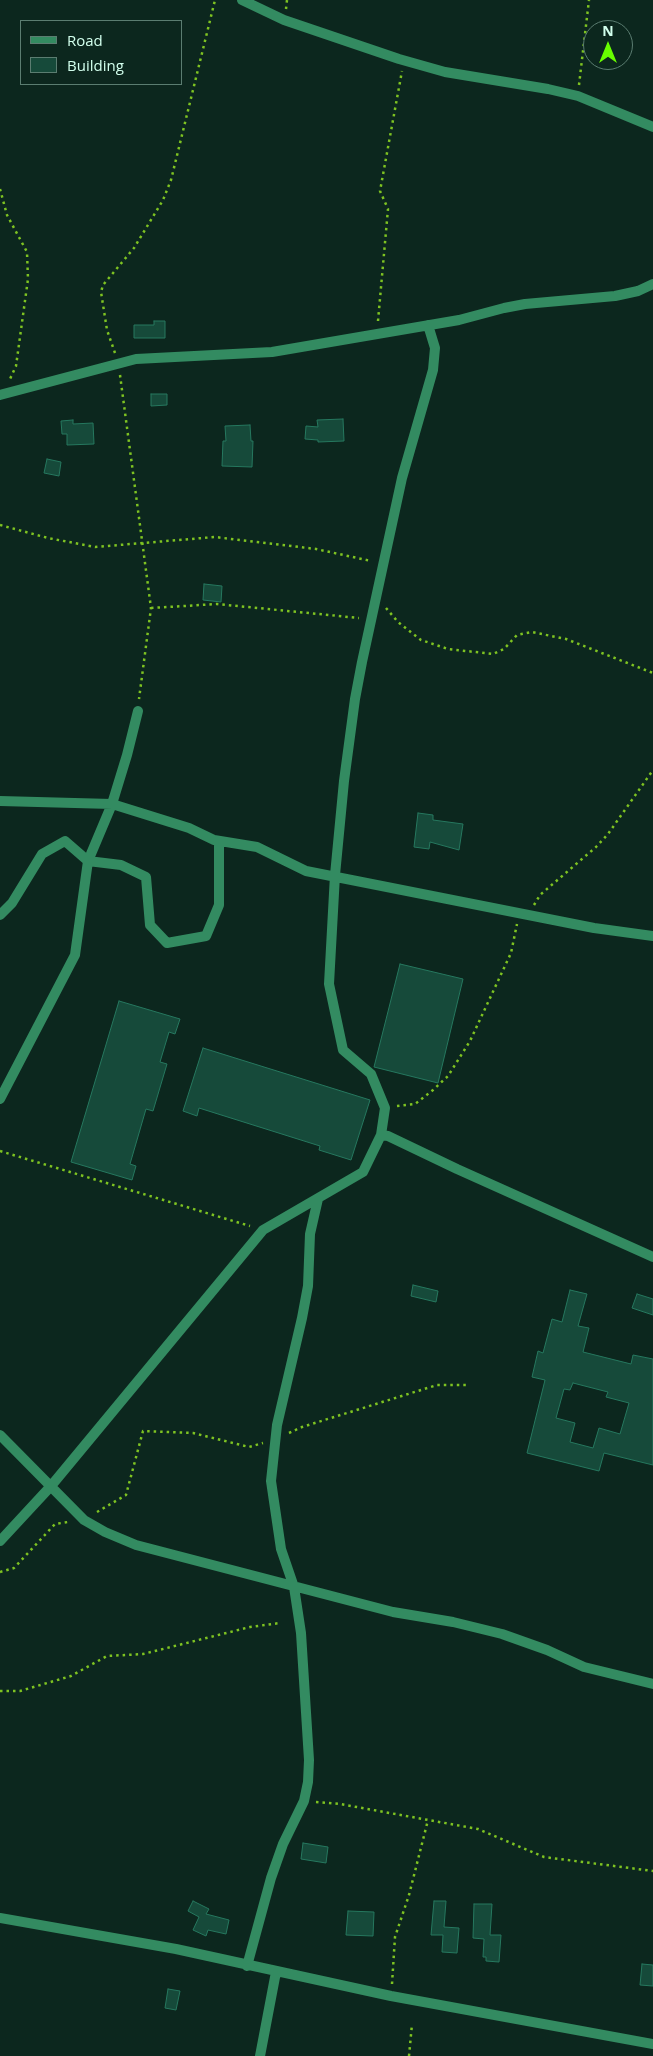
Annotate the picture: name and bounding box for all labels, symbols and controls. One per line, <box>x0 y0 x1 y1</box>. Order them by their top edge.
legend <box>20 20 182 85</box>
north arrow <box>583 20 633 70</box>
text: N <box>602 21 614 40</box>
text: Road <box>67 30 103 50</box>
text: Building <box>67 55 124 75</box>

